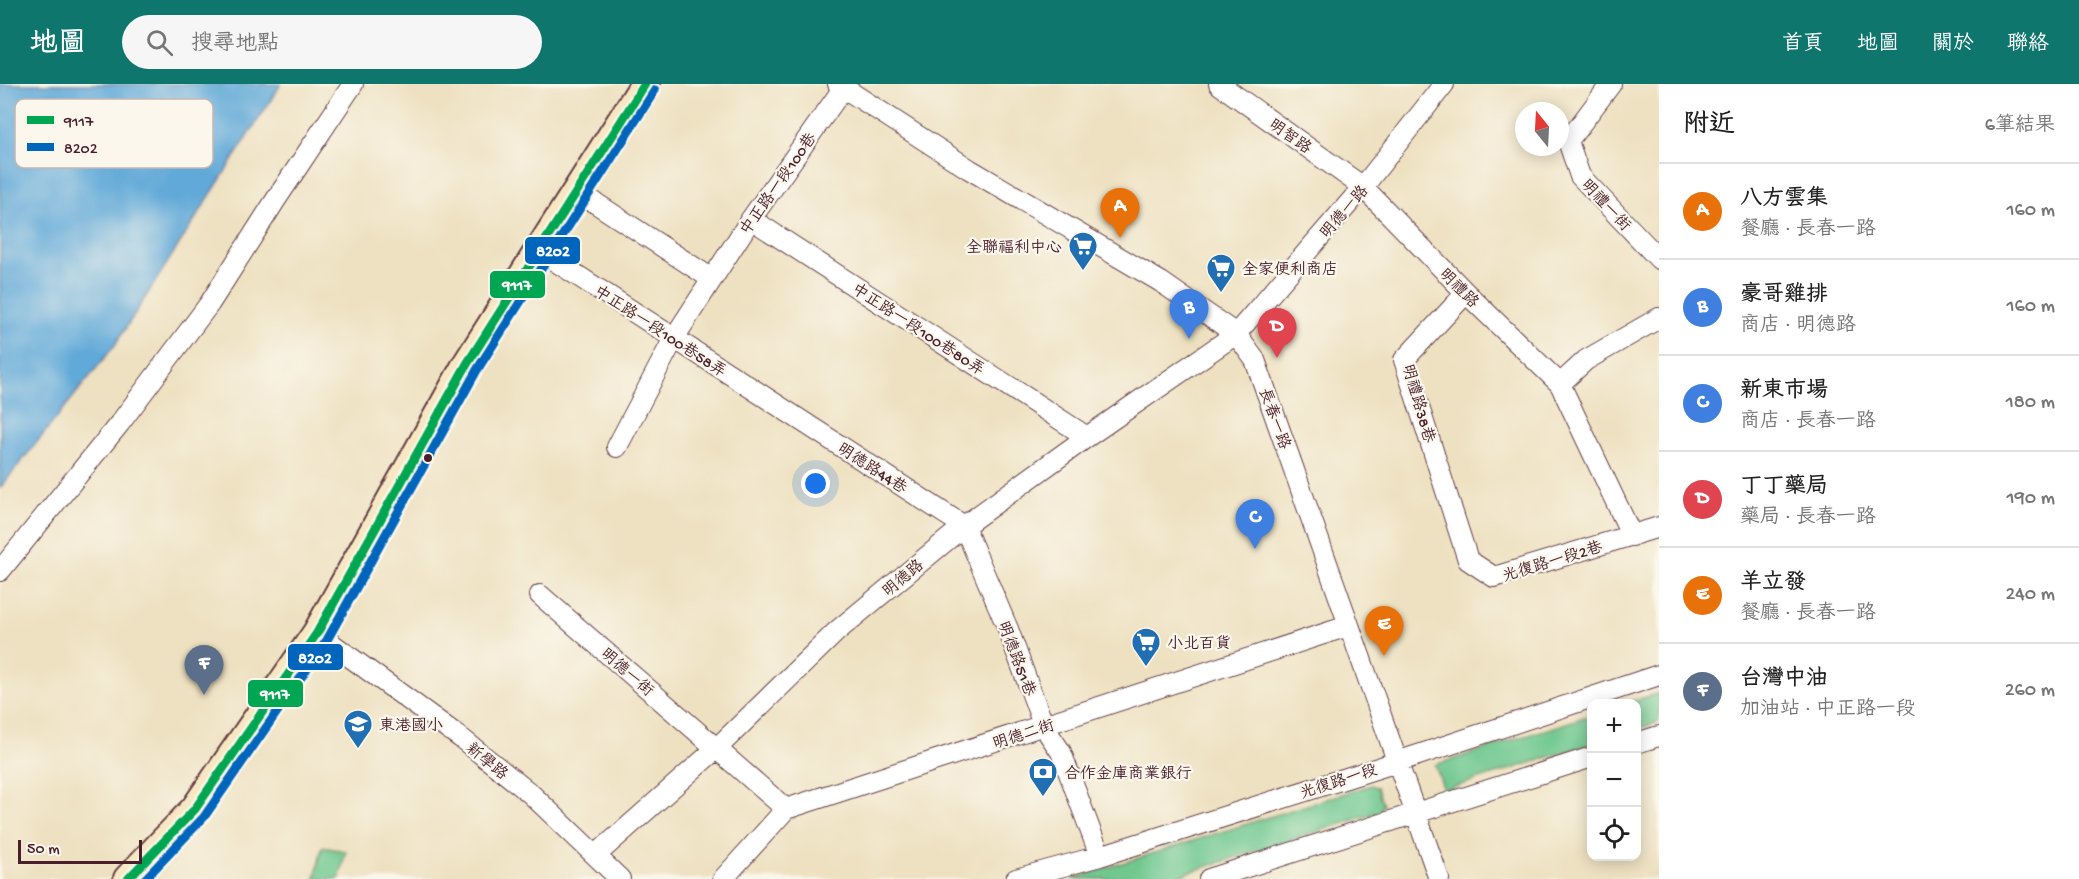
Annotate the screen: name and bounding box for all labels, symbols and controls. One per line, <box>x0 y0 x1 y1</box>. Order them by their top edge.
search box <box>122 15 542 69</box>
icon: search <box>143 26 176 59</box>
text: 地圖 <box>30 29 86 62</box>
text: 搜尋地點 <box>191 32 279 58</box>
text: 首頁 <box>1782 33 1824 58</box>
text: 地圖 <box>1857 33 1899 58</box>
text: 關於 <box>1932 33 1974 58</box>
text: 聯絡 <box>2007 33 2049 58</box>
legend <box>15 99 213 168</box>
north arrow <box>1515 102 1569 156</box>
text: 附近 <box>1683 111 1735 142</box>
text: 9117 <box>63 114 94 133</box>
street label: 明智路 <box>1264 115 1315 159</box>
text: 6筆結果 <box>1985 115 2055 138</box>
street label: 中正路一段100巷 <box>736 129 822 240</box>
text: 8202 <box>64 141 98 160</box>
street label: 明禮一街 <box>1576 176 1634 236</box>
street label: 明德一路 <box>1316 182 1374 244</box>
text: 八方雲集 <box>1740 187 1828 213</box>
pin: A <box>1100 188 1140 238</box>
text: A <box>1697 200 1708 223</box>
text: 160 m <box>2006 200 2055 223</box>
text: 餐廳 · 長春一路 <box>1740 219 1876 242</box>
supermarket icon: 全聯福利中心 <box>1067 230 1099 272</box>
line badge: 8202 <box>524 236 581 265</box>
place label: 全聯福利中心 <box>966 238 1062 259</box>
text: 8202 <box>536 244 570 263</box>
supermarket icon: 全家便利商店 <box>1205 252 1237 294</box>
place label: 全家便利商店 <box>1242 260 1338 281</box>
street label: 明禮路 <box>1434 264 1483 313</box>
line badge: 9117 <box>489 270 546 299</box>
text: 9117 <box>501 278 532 297</box>
street label: 中正路一段100巷80弄 <box>847 279 988 381</box>
street label: 中正路一段100巷58弄 <box>589 281 730 383</box>
text: 豪哥雞排 <box>1740 283 1828 309</box>
pin: B <box>1170 290 1208 339</box>
text: B <box>1697 296 1708 319</box>
text: 160 m <box>2006 296 2055 319</box>
pin: D <box>1258 308 1296 358</box>
text: 商店 · 明德路 <box>1740 315 1856 338</box>
street label: 明禮路38巷 <box>1396 362 1439 446</box>
text: 新東市場 <box>1740 379 1828 405</box>
street label: 長春一路 <box>1253 385 1294 453</box>
text: C <box>1697 392 1708 415</box>
text: 180 m <box>2006 392 2055 415</box>
text: 商店 · 長春一路 <box>1740 411 1876 434</box>
street label: 明德路44巷 <box>833 439 911 499</box>
unlabelled marker <box>422 452 434 464</box>
your location <box>801 469 830 498</box>
text: 丁丁藥局 <box>1740 475 1828 501</box>
text: D <box>1696 488 1709 511</box>
text: 190 m <box>2007 488 2055 511</box>
pin: C <box>1236 500 1274 549</box>
text: 藥局 · 長春一路 <box>1740 507 1876 530</box>
street label: 光復路一段2巷 <box>1500 537 1605 588</box>
street label: 明德路 <box>878 555 929 602</box>
text: 羊立發 <box>1740 571 1806 597</box>
text: E <box>1696 584 1709 607</box>
text: 240 m <box>2005 584 2055 607</box>
text: 餐廳 · 長春一路 <box>1740 603 1876 626</box>
pin: E <box>1364 606 1404 656</box>
street label: 明德路51巷 <box>992 618 1040 699</box>
supermarket icon: 小北百貨 <box>1130 626 1162 668</box>
place label: 小北百貨 <box>1167 634 1231 655</box>
line badge: 8202 <box>287 643 344 671</box>
street label: 明德一街 <box>595 645 657 702</box>
pin: F <box>184 646 224 695</box>
text: 8202 <box>298 651 332 670</box>
text: 台灣中油 <box>1740 667 1828 693</box>
line badge: 9117 <box>247 679 304 708</box>
text: F <box>1697 680 1708 703</box>
text: 260 m <box>2005 680 2055 703</box>
text: 9117 <box>259 687 290 706</box>
map controls <box>1587 699 1641 861</box>
button: + <box>1587 699 1641 753</box>
text: 加油站 · 中正路一段 <box>1740 699 1916 722</box>
school or university icon: 東港國小 <box>342 708 374 750</box>
place label: 東港國小 <box>379 716 443 737</box>
street label: 明德二街 <box>990 716 1057 755</box>
street label: 新學路 <box>461 739 512 785</box>
button: − <box>1587 753 1641 807</box>
bank icon: 合作金庫商業銀行 <box>1027 756 1059 798</box>
street label: 光復路一段 <box>1297 760 1380 805</box>
place label: 合作金庫商業銀行 <box>1064 764 1192 785</box>
button: locate <box>1587 807 1641 861</box>
scale bar <box>18 837 142 864</box>
text: 50 m <box>27 841 60 860</box>

